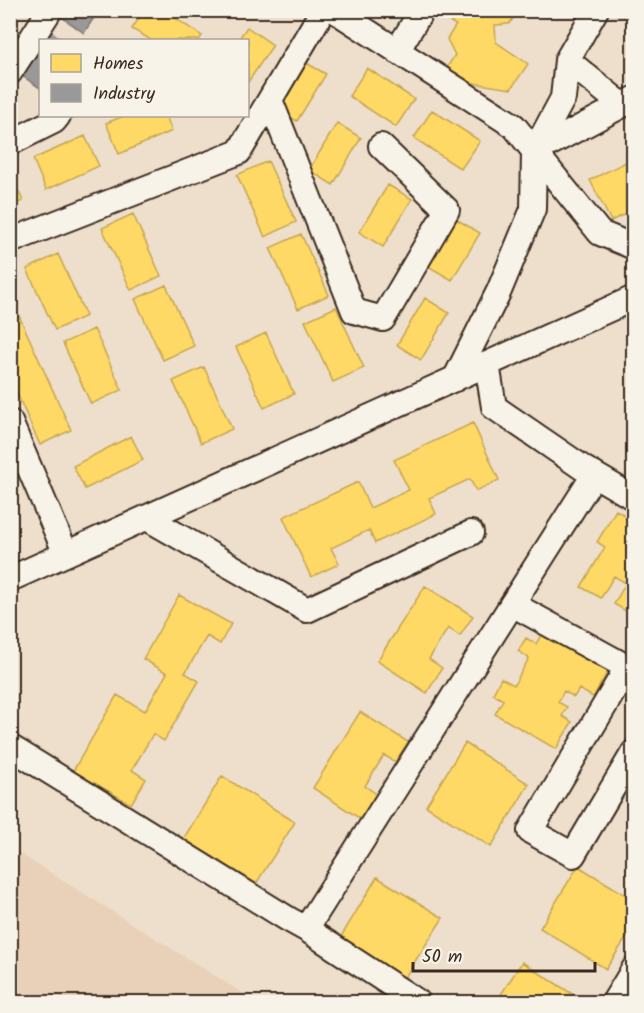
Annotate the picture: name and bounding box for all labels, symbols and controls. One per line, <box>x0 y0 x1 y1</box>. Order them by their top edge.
legend <box>39 39 249 117</box>
text: Homes <box>93 50 144 79</box>
text: Industry <box>93 80 155 109</box>
scale bar <box>413 935 594 973</box>
text: 50 m <box>422 943 462 972</box>

